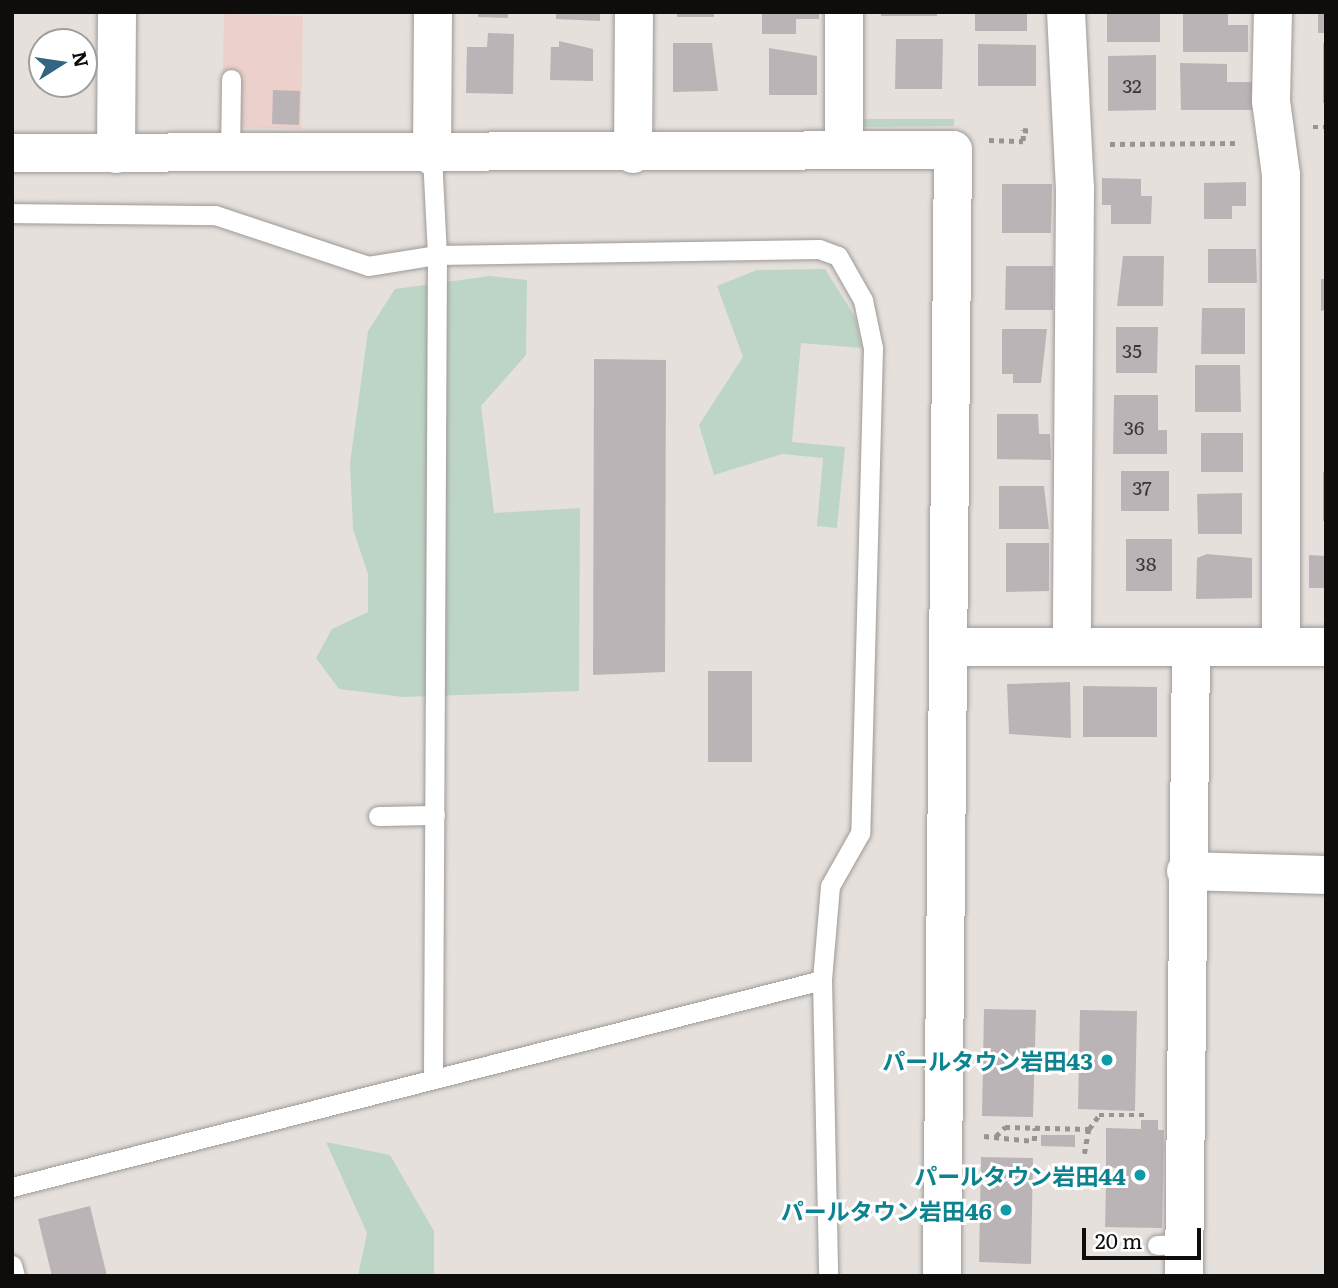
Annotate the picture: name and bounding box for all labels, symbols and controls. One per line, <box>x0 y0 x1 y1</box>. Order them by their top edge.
north arrow <box>28 28 98 98</box>
text: N <box>66 48 97 70</box>
house number: 32 <box>1122 75 1142 97</box>
house number: 35 <box>1122 340 1142 362</box>
house number: 36 <box>1124 417 1144 439</box>
house number: 37 <box>1132 477 1152 499</box>
house number: 38 <box>1136 553 1156 575</box>
place label: パールタウン岩田43 <box>882 1046 1093 1074</box>
marker: パールタウン岩田43 <box>1099 1052 1115 1068</box>
place label: パールタウン岩田44 <box>914 1161 1126 1189</box>
marker: パールタウン岩田44 <box>1132 1167 1148 1183</box>
place label: パールタウン岩田46 <box>781 1196 992 1224</box>
marker: パールタウン岩田46 <box>998 1202 1014 1218</box>
scale bar <box>1086 1214 1205 1258</box>
text: 20 m <box>1095 1224 1142 1255</box>

